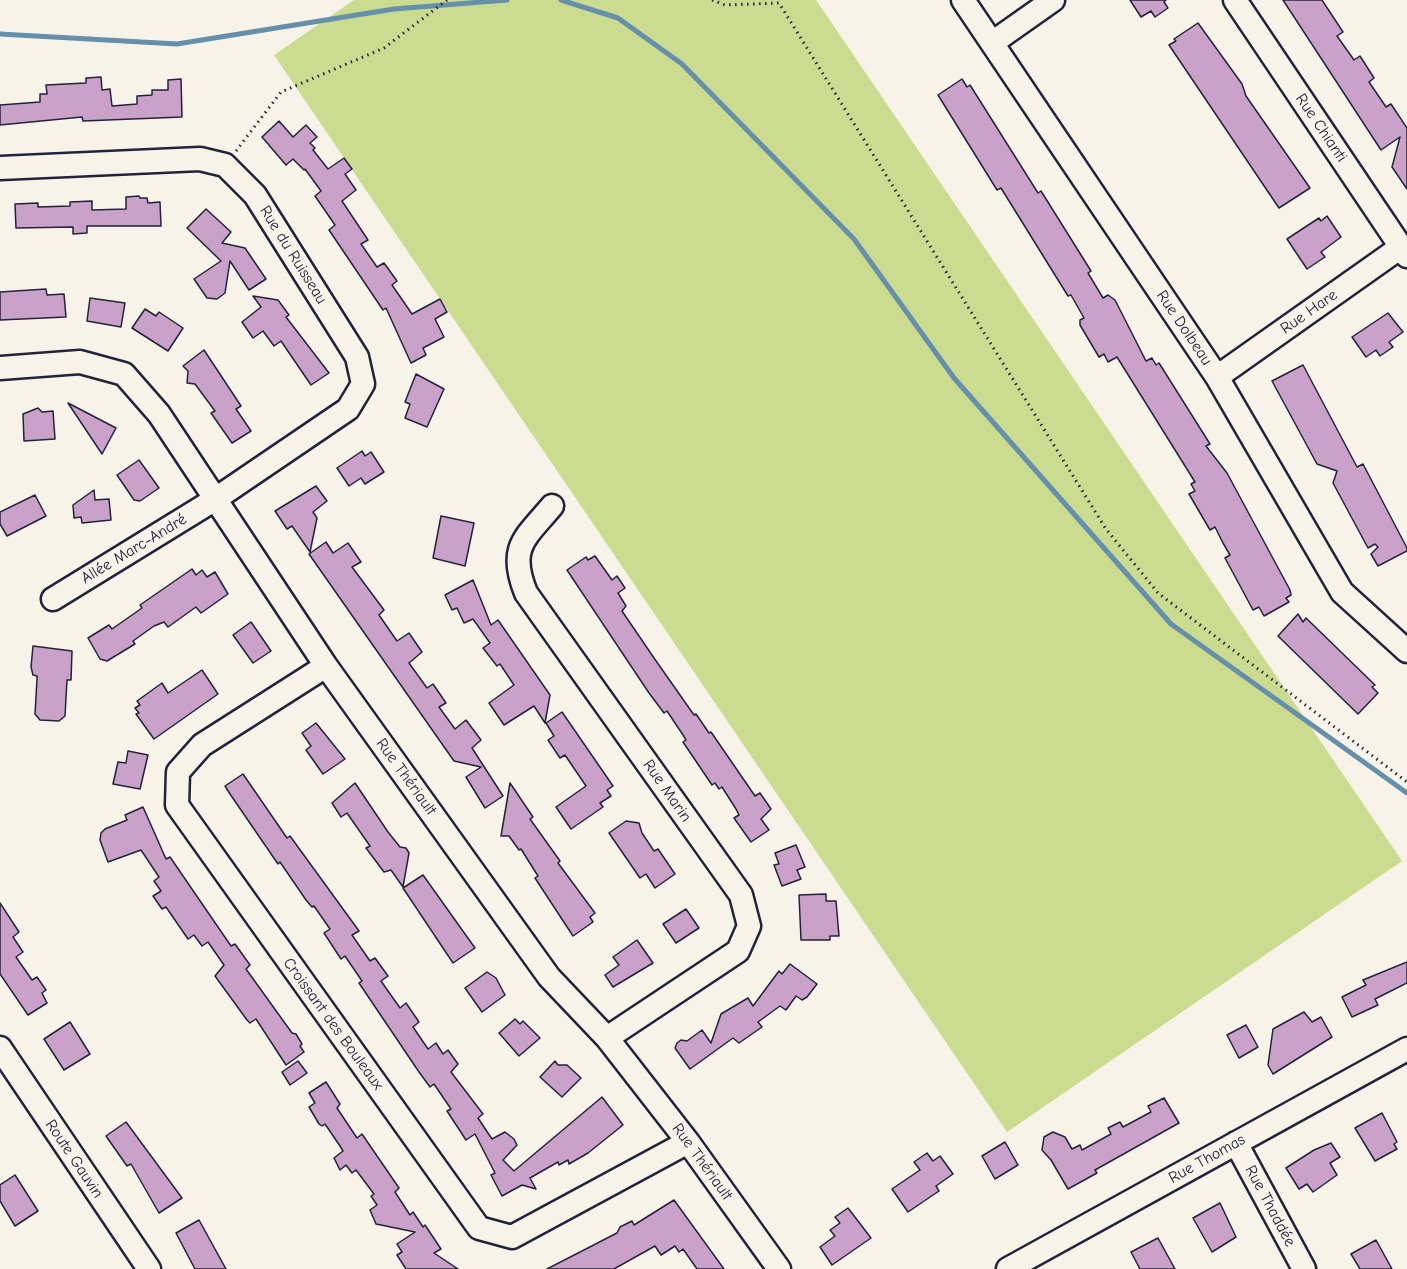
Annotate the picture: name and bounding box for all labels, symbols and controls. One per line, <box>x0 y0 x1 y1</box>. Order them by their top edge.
street label: Rue Chianti <box>1291 90 1351 166</box>
street label: Rue du Ruisseau <box>255 202 331 308</box>
street label: Rue Hare <box>1277 286 1341 338</box>
street label: Rue Dolbeau <box>1152 287 1216 369</box>
street label: Allée Marc-André <box>78 510 190 588</box>
street label: Rue Thériault <box>372 735 440 819</box>
street label: Rue Marin <box>639 756 695 826</box>
street label: Croissant des Bouleaux <box>279 954 387 1094</box>
street label: Route Gauvin <box>41 1116 107 1202</box>
street label: Rue Thériault <box>668 1120 736 1204</box>
street label: Rue Thomas <box>1165 1130 1249 1188</box>
street label: Rue Thaddée <box>1241 1162 1299 1250</box>

